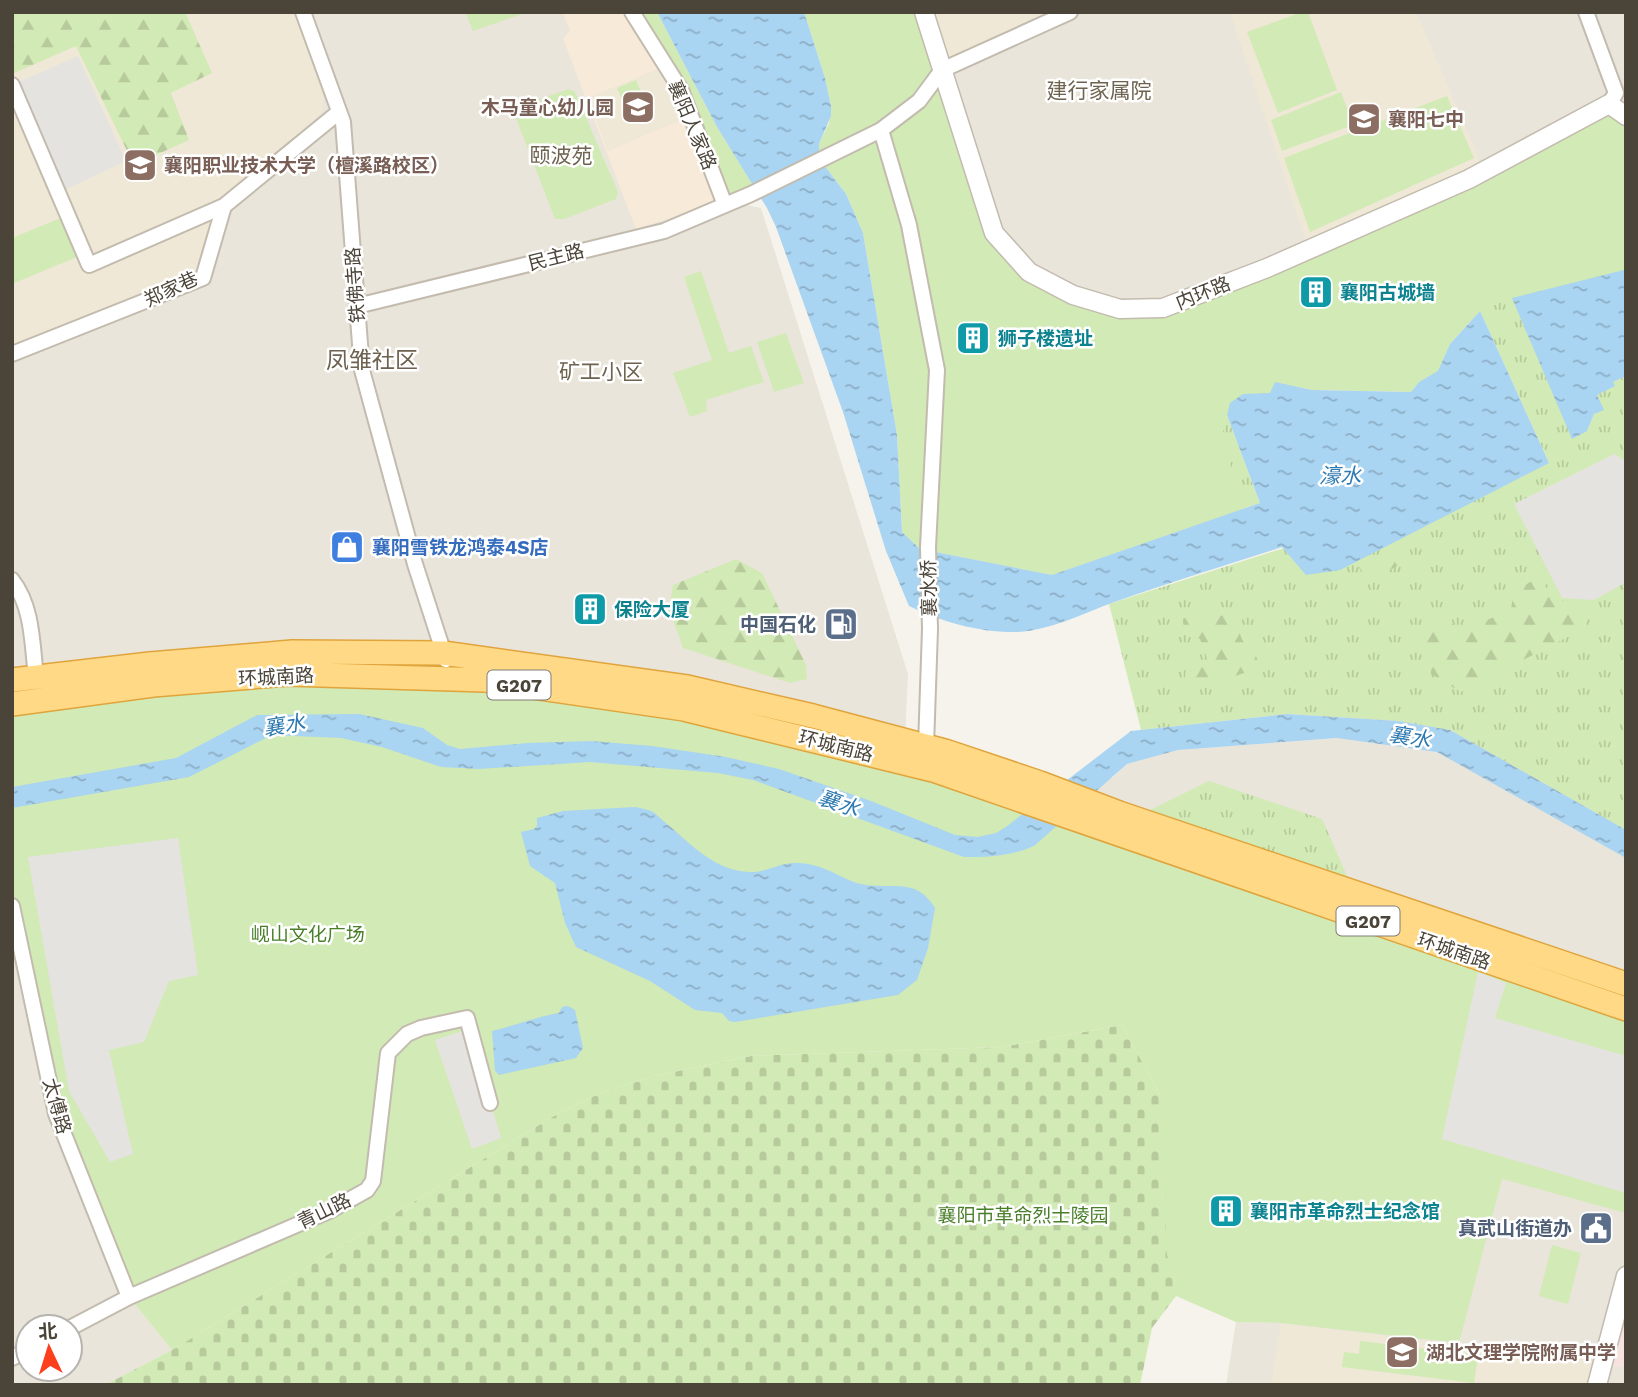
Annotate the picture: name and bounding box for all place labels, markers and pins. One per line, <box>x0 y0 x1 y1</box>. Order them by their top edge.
school or university icon: 木马童心幼儿园 <box>619 88 657 126</box>
place label: 木马童心幼儿园 <box>481 96 614 119</box>
school or university icon: 襄阳七中 <box>1345 100 1383 138</box>
place label: 襄阳七中 <box>1388 108 1464 131</box>
school or university icon: 襄阳职业技术大学（檀溪路校区） <box>121 146 159 184</box>
place label: 襄阳职业技术大学（檀溪路校区） <box>164 154 449 177</box>
building icon: 襄阳古城墙 <box>1297 273 1335 311</box>
place label: 襄阳古城墙 <box>1340 281 1435 304</box>
building icon: 狮子楼遗址 <box>954 319 992 357</box>
place label: 狮子楼遗址 <box>998 327 1093 350</box>
shop icon: 襄阳雪铁龙鸿泰4S店 <box>328 528 366 566</box>
place label: 襄阳雪铁龙鸿泰4S店 <box>372 536 549 559</box>
building icon: 保险大厦 <box>571 590 609 628</box>
place label: 保险大厦 <box>614 598 690 621</box>
fuel station icon: 中国石化 <box>822 605 860 643</box>
place label: 中国石化 <box>740 613 816 636</box>
building icon: 襄阳市革命烈士纪念馆 <box>1207 1192 1245 1230</box>
place label: 襄阳市革命烈士纪念馆 <box>1250 1200 1440 1223</box>
public building icon: 真武山街道办 <box>1577 1209 1615 1247</box>
place label: 真武山街道办 <box>1458 1217 1572 1240</box>
school or university icon: 湖北文理学院附属中学 <box>1383 1333 1421 1371</box>
place label: 湖北文理学院附属中学 <box>1426 1341 1616 1364</box>

